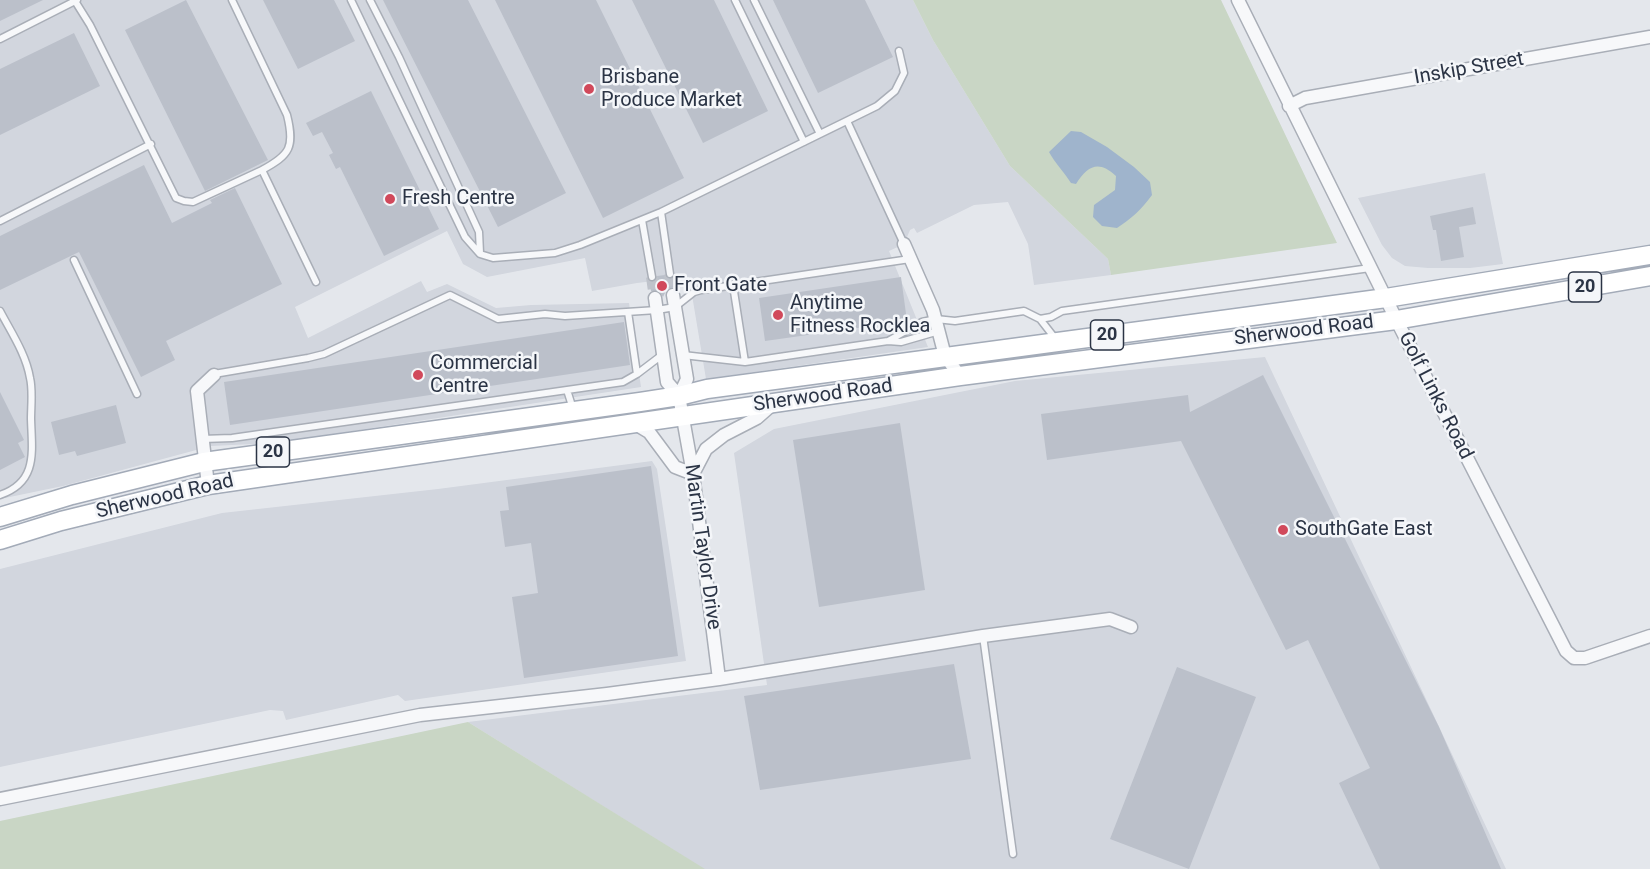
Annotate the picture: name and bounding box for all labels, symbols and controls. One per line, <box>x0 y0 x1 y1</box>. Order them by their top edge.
street label: Inskip Street <box>1412 48 1526 90</box>
place label: Brisbane Produce Market <box>601 66 742 113</box>
marker: Brisbane Produce Market <box>582 82 596 96</box>
place label: Fresh Centre <box>402 187 515 211</box>
marker: Fresh Centre <box>383 192 397 206</box>
road number: 20 <box>1568 272 1602 302</box>
place label: Front Gate <box>674 274 767 298</box>
marker: Front Gate <box>655 279 669 293</box>
place label: Anytime Fitness Rocklea <box>790 292 930 339</box>
marker: Anytime Fitness Rocklea <box>771 308 785 322</box>
street label: Sherwood Road <box>1233 311 1375 351</box>
road number: 20 <box>1090 320 1124 350</box>
street label: Golf Links Road <box>1393 328 1477 464</box>
place label: Commercial Centre <box>430 352 538 399</box>
marker: Commercial Centre <box>411 368 425 382</box>
street label: Sherwood Road <box>752 374 894 418</box>
road number: 20 <box>256 437 290 467</box>
street label: Martin Taylor Drive <box>678 463 726 631</box>
street label: Sherwood Road <box>94 470 236 524</box>
place label: SouthGate East <box>1295 518 1433 542</box>
marker: SouthGate East <box>1276 523 1290 537</box>

